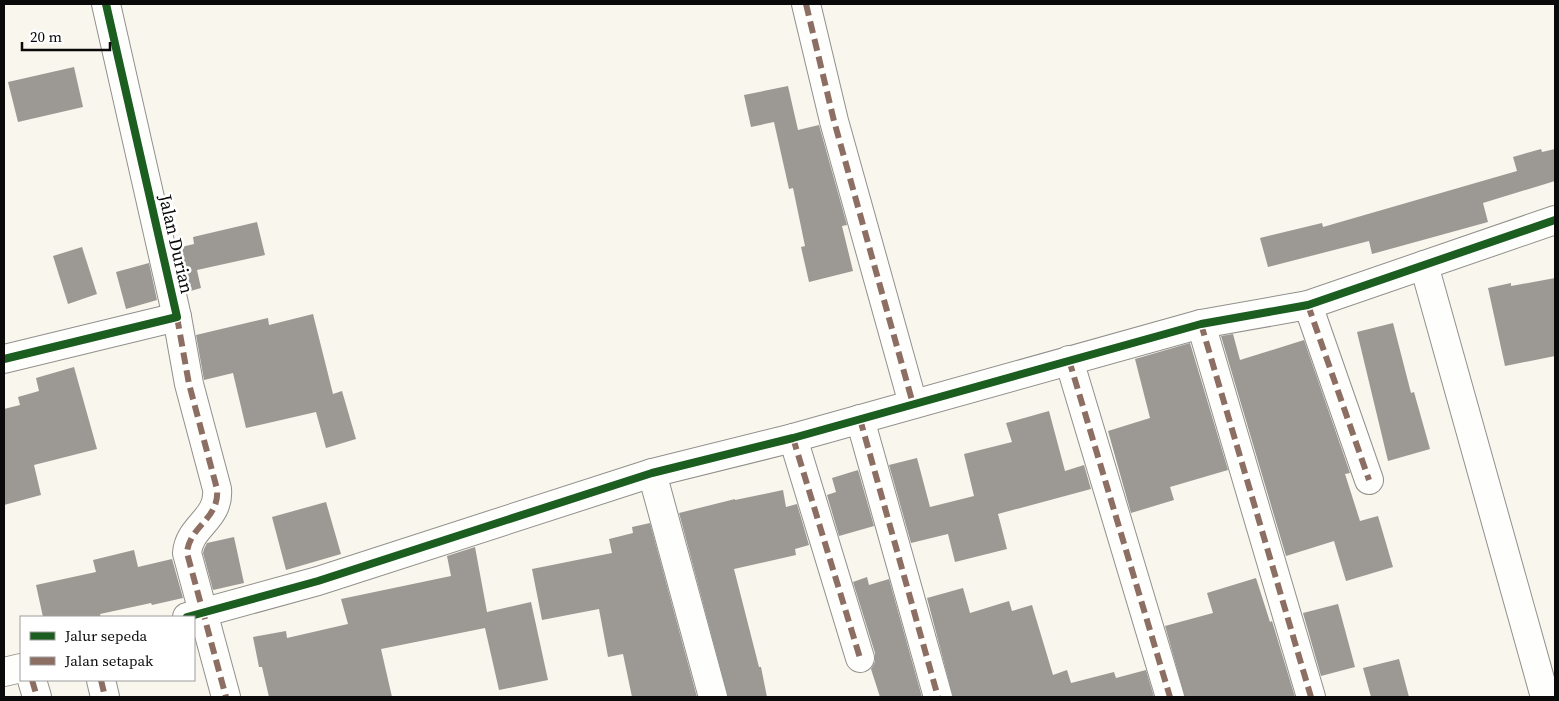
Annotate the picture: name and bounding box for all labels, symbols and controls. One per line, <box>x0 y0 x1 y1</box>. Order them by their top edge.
scale bar <box>22 20 110 52</box>
text: 20 m <box>30 26 62 47</box>
street label: Jalan Durian <box>153 191 200 296</box>
legend <box>20 616 195 681</box>
text: Jalur sepeda <box>64 625 148 646</box>
text: Jalan setapak <box>64 650 154 671</box>

